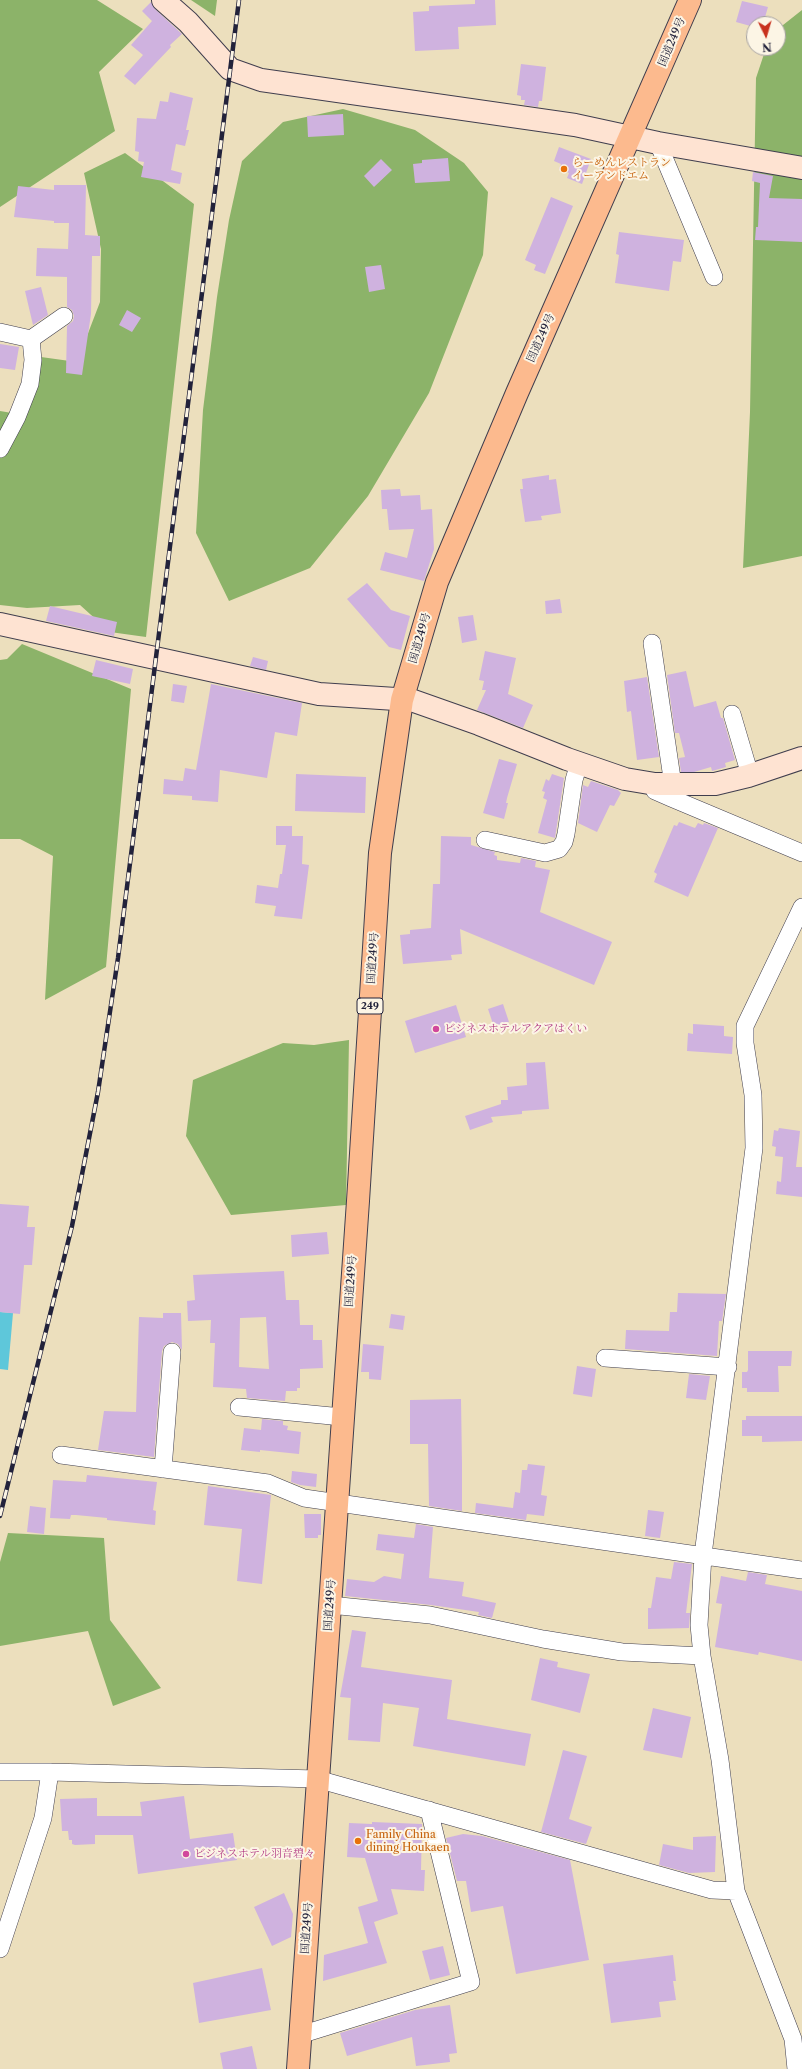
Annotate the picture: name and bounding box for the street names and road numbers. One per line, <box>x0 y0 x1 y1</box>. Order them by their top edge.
street label: 国道249号 <box>656 15 688 69</box>
street label: 国道249号 <box>524 312 558 364</box>
street label: 国道249号 <box>406 611 434 665</box>
street label: 国道249号 <box>365 932 381 984</box>
road number: 249 <box>357 998 383 1014</box>
street label: 国道249号 <box>343 1255 359 1307</box>
street label: 国道249号 <box>322 1579 338 1631</box>
street label: 国道249号 <box>299 1902 315 1954</box>

